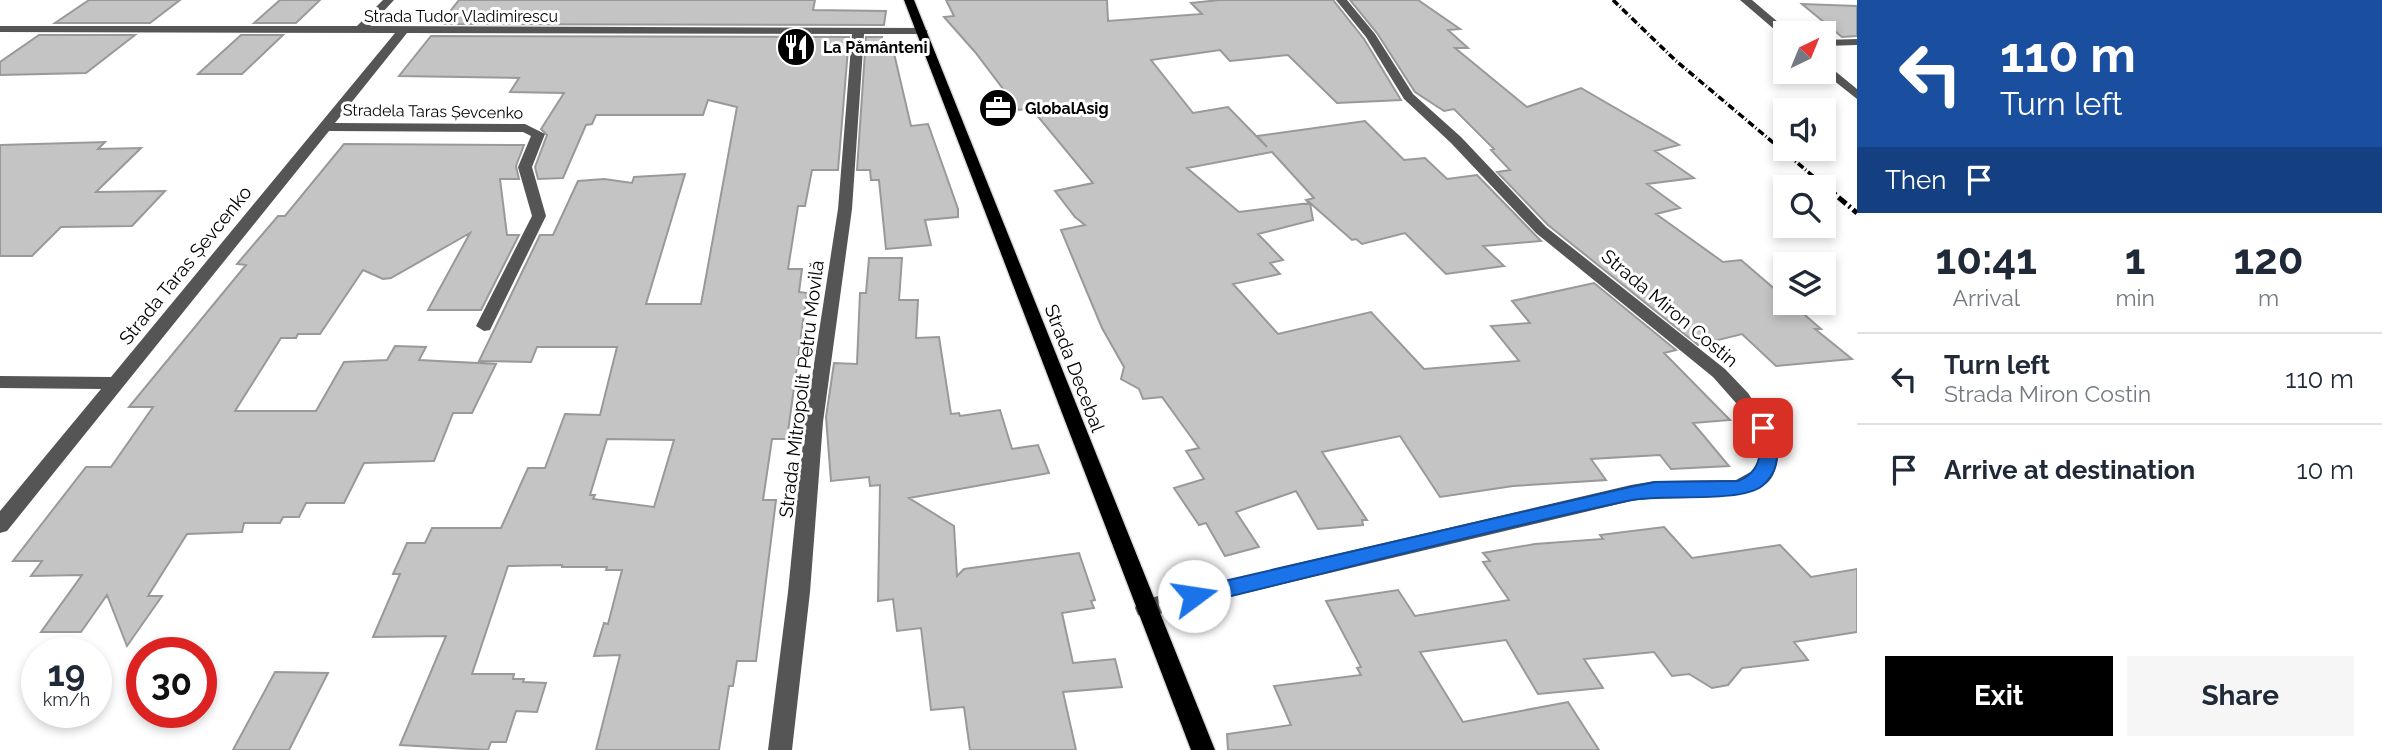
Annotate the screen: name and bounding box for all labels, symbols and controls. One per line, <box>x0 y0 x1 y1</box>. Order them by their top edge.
street label: Strada Tudor Vladimirescu <box>364 7 558 26</box>
north arrow <box>1773 21 1836 84</box>
map controls <box>1773 21 1836 315</box>
restaurant icon: La Pământeni <box>775 26 817 68</box>
text: 110 m <box>2000 26 2136 83</box>
icon: left <box>1885 28 1976 119</box>
place label: La Pământeni <box>823 38 927 57</box>
text: Turn left <box>2000 85 2122 122</box>
office icon: GlobalAsig <box>977 87 1019 129</box>
button: sound <box>1773 98 1836 161</box>
place label: GlobalAsig <box>1025 99 1109 118</box>
street label: Stradela Taras Șevcenko <box>343 100 523 123</box>
icon: arrive <box>1960 161 1998 199</box>
text: Then <box>1885 165 1946 195</box>
button: search <box>1773 175 1836 238</box>
street label: Strada Taras Șevcenko <box>114 181 256 349</box>
text: 10:41 <box>1935 235 2037 284</box>
text: 1 <box>2125 235 2146 284</box>
text: 120 <box>2233 235 2304 284</box>
street label: Strada Miron Costin <box>1597 245 1743 371</box>
button: layers <box>1773 252 1836 315</box>
street label: Strada Mitropolit Petru Movilă <box>774 259 828 519</box>
text: Arrival <box>1952 284 2020 311</box>
text: min <box>2115 284 2155 311</box>
text: m <box>2258 284 2279 311</box>
street label: Strada Decebal <box>1041 301 1110 436</box>
text: Turn left <box>1944 350 2050 380</box>
icon: left <box>1885 360 1923 398</box>
text: 110 m <box>2285 364 2354 394</box>
text: Strada Miron Costin <box>1944 380 2151 407</box>
pin <box>1733 398 1793 458</box>
icon: arrive <box>1744 409 1782 447</box>
icon: arrive <box>1885 451 1923 489</box>
text: Arrive at destination <box>1944 455 2195 485</box>
text: 10 m <box>2296 455 2354 485</box>
position arrow <box>1157 559 1231 633</box>
speed limit sign: 30 <box>126 637 217 728</box>
text: 19 <box>48 653 85 694</box>
button: Exit <box>1885 656 2113 736</box>
button: Share <box>2127 656 2354 736</box>
text: km/h <box>43 689 90 710</box>

